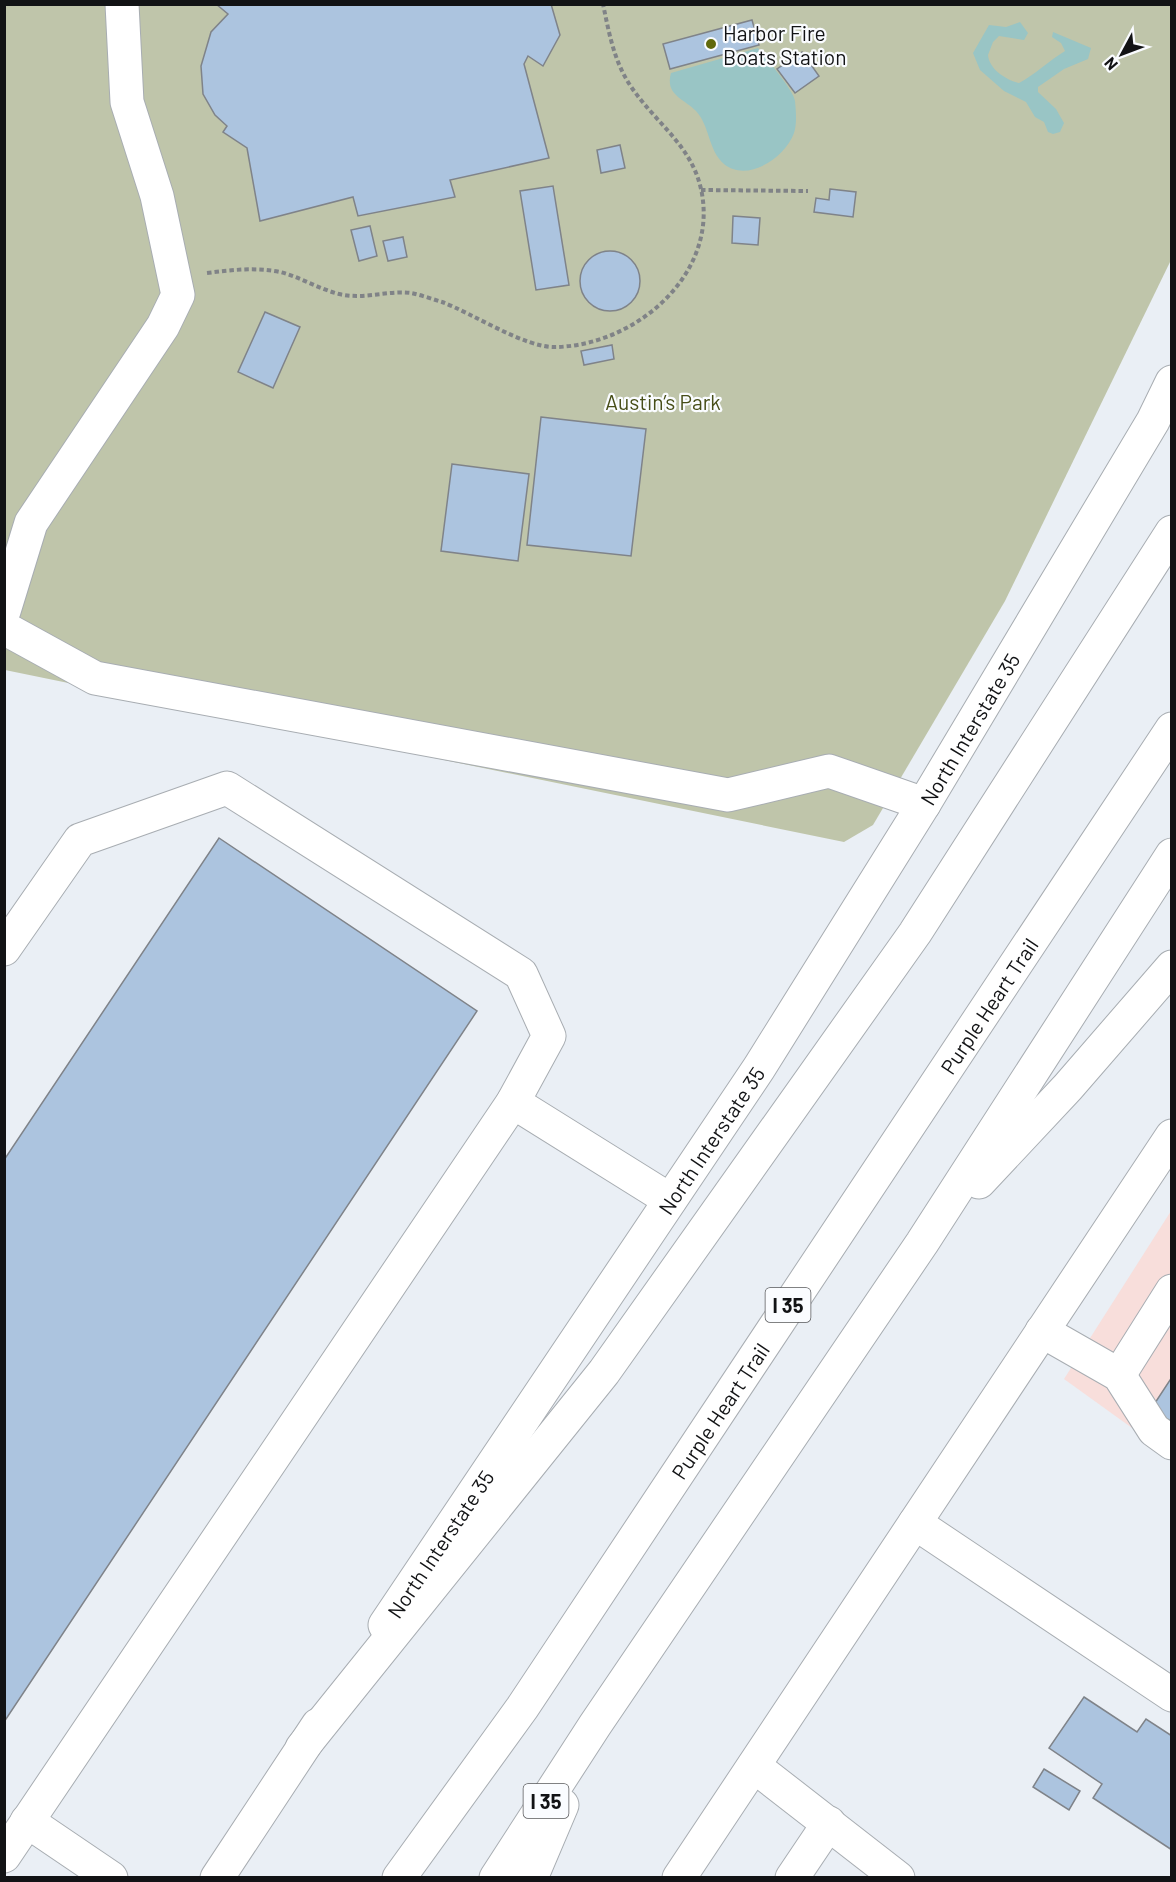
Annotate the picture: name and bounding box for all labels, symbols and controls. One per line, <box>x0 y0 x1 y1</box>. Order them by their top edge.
place label: Harbor Fire Boats Station <box>723 20 847 69</box>
north arrow <box>1092 24 1152 84</box>
marker: Harbor Fire Boats Station <box>704 37 718 51</box>
text: N <box>1100 54 1121 74</box>
park label: Austin’s Park <box>605 389 721 414</box>
street label: North Interstate 35 <box>914 648 1024 809</box>
street label: Purple Heart Trail <box>934 933 1042 1078</box>
street label: North Interstate 35 <box>652 1062 769 1219</box>
road number: I 35 <box>766 1288 810 1322</box>
street label: Purple Heart Trail <box>665 1338 774 1483</box>
street label: North Interstate 35 <box>381 1465 498 1622</box>
road number: I 35 <box>524 1784 568 1818</box>

